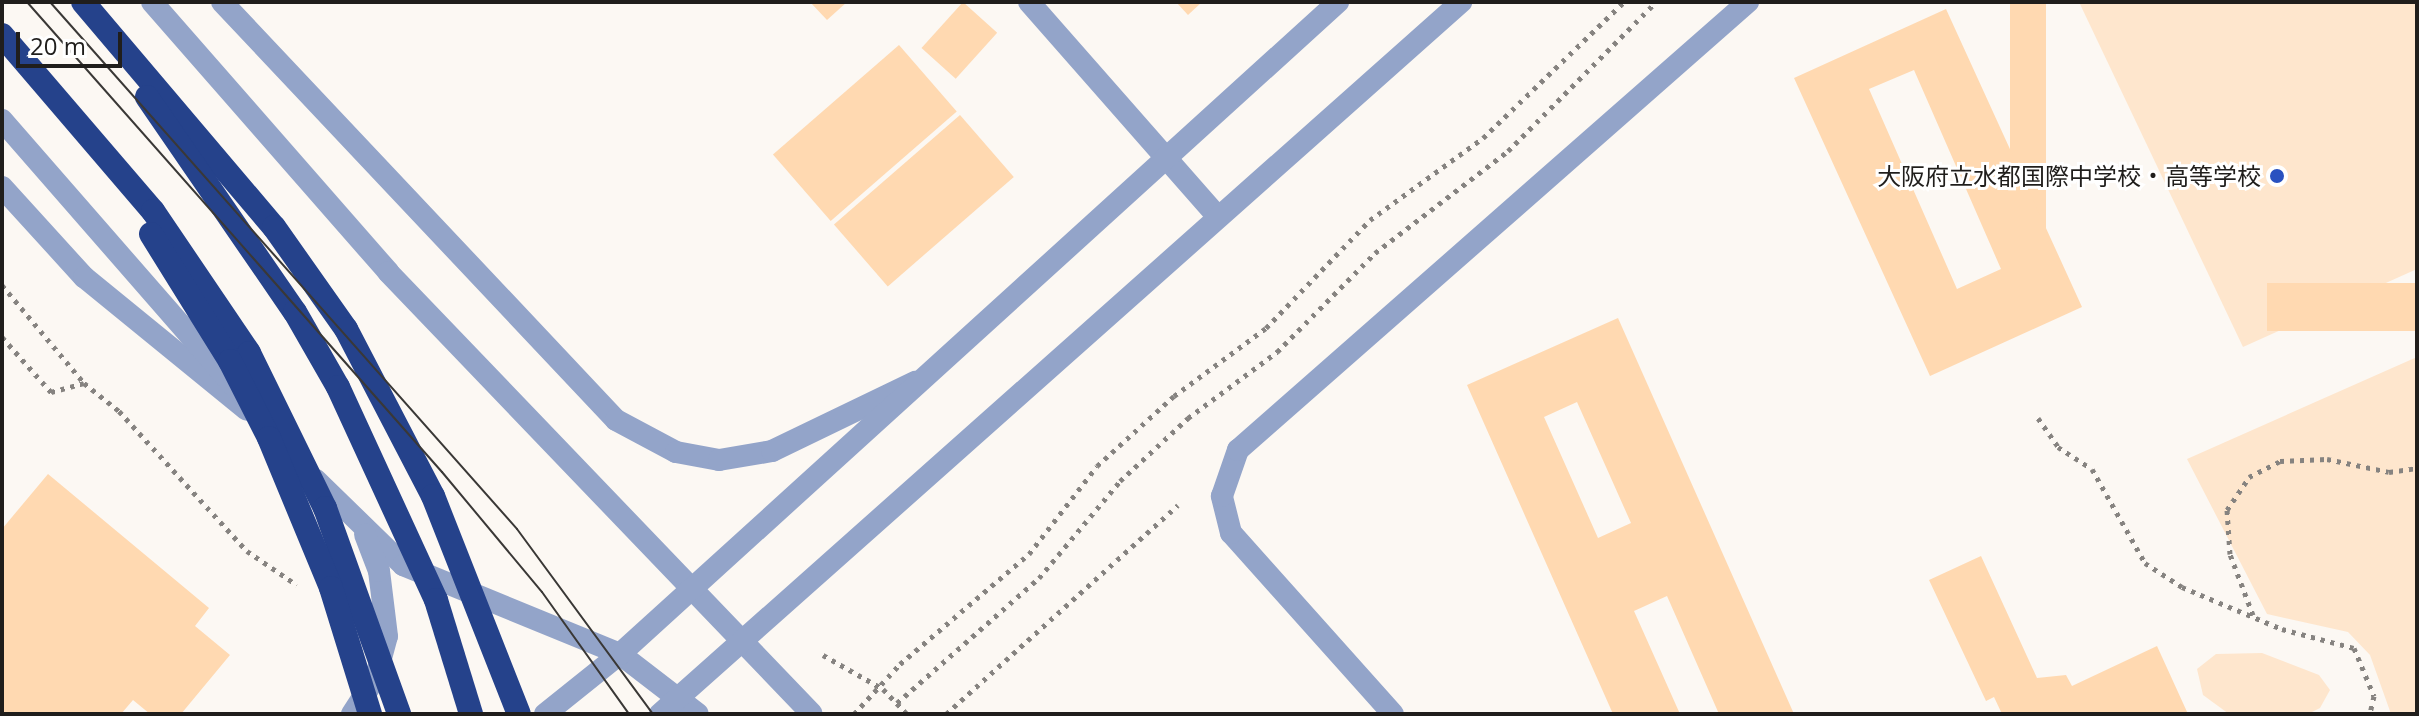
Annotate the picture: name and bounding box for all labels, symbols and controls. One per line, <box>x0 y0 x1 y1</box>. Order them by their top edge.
scale bar <box>20 16 126 66</box>
text: 20 m <box>30 29 86 62</box>
place label: 大阪府立水都国際中学校・高等学校 <box>1877 162 2261 190</box>
marker: 大阪府立水都国際中学校・高等学校 <box>2268 167 2286 185</box>

